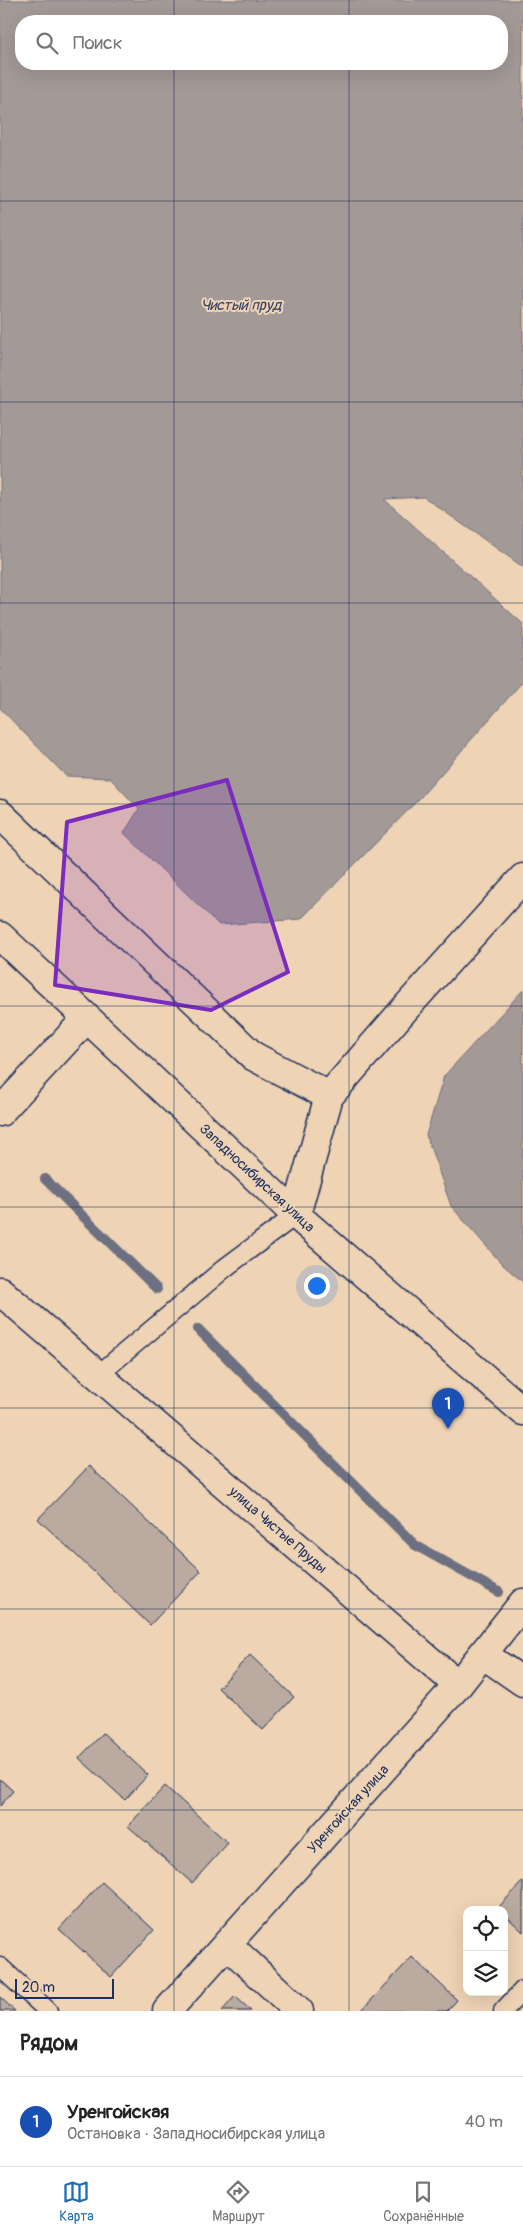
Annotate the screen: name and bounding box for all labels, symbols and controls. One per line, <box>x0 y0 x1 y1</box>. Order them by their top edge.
search box <box>15 15 508 70</box>
icon: search <box>33 29 61 57</box>
text: Поиск <box>73 31 123 55</box>
water label: Чистый пруд <box>201 296 283 315</box>
street label: Западносибирская улица <box>196 1120 318 1236</box>
your location <box>304 1273 330 1299</box>
pin: 1 <box>432 1388 464 1429</box>
street label: улица Чистые Пруды <box>225 1482 330 1577</box>
street label: Уренгойская улица <box>304 1761 392 1857</box>
map controls <box>463 1906 508 1996</box>
button: locate <box>463 1906 508 1951</box>
button: layers <box>463 1951 508 1996</box>
scale bar <box>15 1976 114 1999</box>
text: 20 m <box>22 1979 55 1996</box>
text: Рядом <box>20 2030 78 2057</box>
text: Уренгойская <box>67 2100 169 2124</box>
text: 1 <box>33 2112 39 2132</box>
text: 40 m <box>465 2112 503 2132</box>
text: Остановка · Западносибирская улица <box>67 2124 325 2144</box>
tab: Карта <box>59 2178 94 2225</box>
tab: Маршрут <box>212 2178 265 2225</box>
tab: Сохранённые <box>383 2178 464 2225</box>

